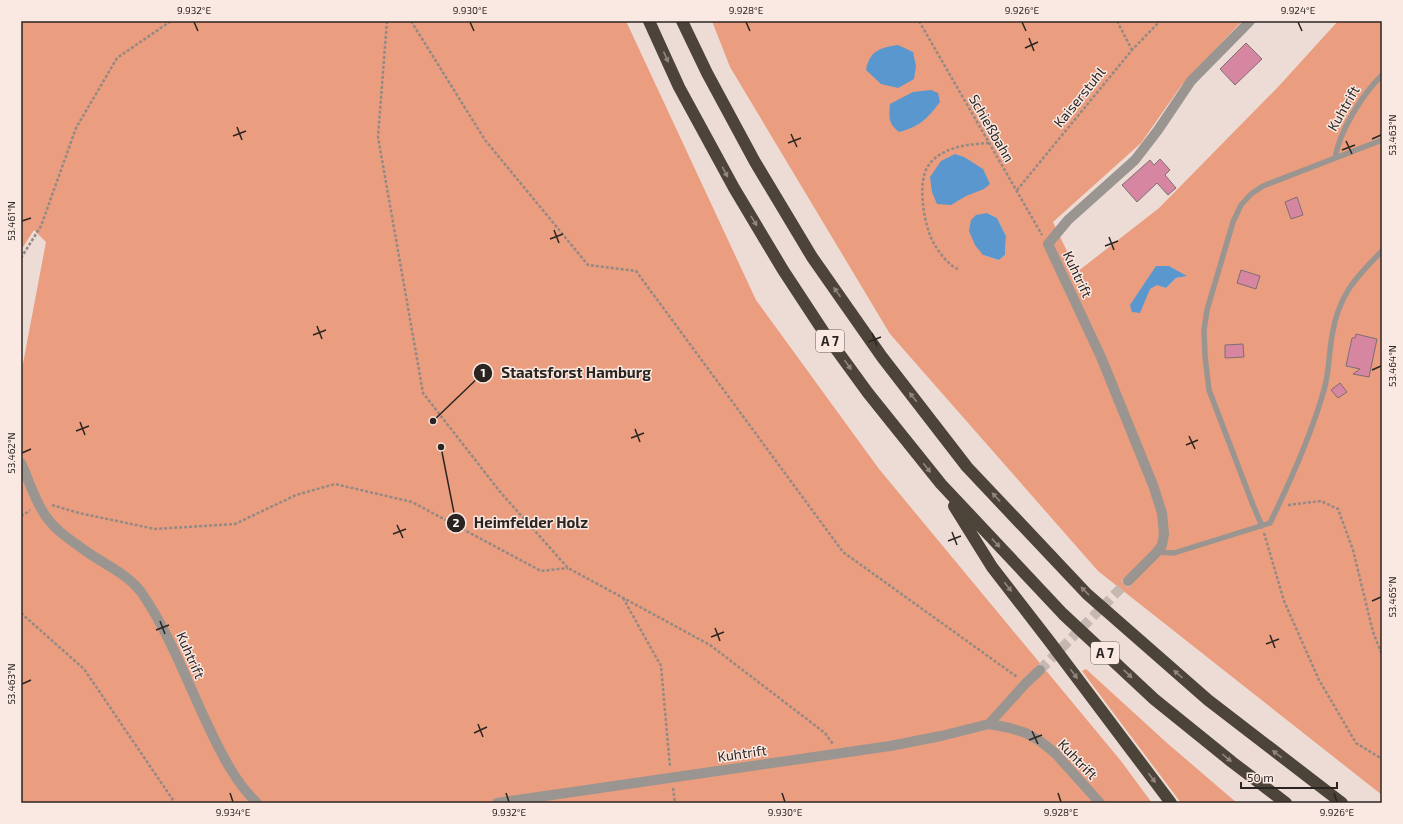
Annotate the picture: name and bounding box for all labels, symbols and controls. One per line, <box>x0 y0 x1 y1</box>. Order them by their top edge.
text: 9.932°E <box>177 4 211 16</box>
text: 9.930°E <box>453 4 488 16</box>
text: 9.928°E <box>729 4 764 16</box>
text: 9.926°E <box>1005 4 1040 16</box>
text: 9.924°E <box>1281 4 1316 16</box>
one-way arrow <box>663 51 669 63</box>
street label: Kaiserstuhl <box>1050 63 1109 130</box>
street label: Kuhtrift <box>1323 82 1363 134</box>
street label: Schießbahn <box>966 91 1018 165</box>
text: 53.463°N <box>1386 114 1398 156</box>
one-way arrow <box>722 166 729 178</box>
text: 53.461°N <box>5 201 17 241</box>
one-way arrow <box>750 216 758 226</box>
street label: Kuhtrift <box>1060 248 1096 300</box>
one-way arrow <box>833 286 841 297</box>
road number: A 7 <box>816 330 844 352</box>
text: 53.464°N <box>1386 345 1398 387</box>
callout: Staatsforst Hamburg <box>473 359 659 386</box>
one-way arrow <box>844 360 852 371</box>
text: Staatsforst Hamburg <box>501 363 651 381</box>
text: 1 <box>480 365 486 379</box>
one-way arrow <box>909 391 917 402</box>
text: 53.462°N <box>5 432 17 474</box>
one-way arrow <box>923 462 932 473</box>
one-way arrow <box>991 492 1000 502</box>
callout: Heimfelder Holz <box>446 510 596 537</box>
text: Heimfelder Holz <box>474 513 588 531</box>
text: 2 <box>453 515 460 529</box>
one-way arrow <box>991 538 1001 548</box>
text: 53.465°N <box>1386 576 1398 618</box>
one-way arrow <box>1003 582 1012 593</box>
one-way arrow <box>1080 586 1090 596</box>
street label: Kuhtrift <box>173 629 209 681</box>
road number: A 7 <box>1091 642 1119 664</box>
text: 53.463°N <box>5 663 17 705</box>
one-way arrow <box>1070 668 1078 679</box>
one-way arrow <box>1123 670 1133 679</box>
one-way arrow <box>1173 670 1183 679</box>
street label: Kuhtrift <box>1055 735 1101 783</box>
street label: Kuhtrift <box>716 741 768 765</box>
one-way arrow <box>1272 750 1283 759</box>
one-way arrow <box>1222 754 1233 763</box>
scale bar <box>1241 764 1337 790</box>
text: 50 m <box>1247 770 1274 784</box>
one-way arrow <box>1148 772 1156 783</box>
text: 9.934°E <box>216 806 251 818</box>
text: 9.932°E <box>492 806 526 818</box>
text: 9.930°E <box>768 806 803 818</box>
text: 9.928°E <box>1044 806 1079 818</box>
text: 9.926°E <box>1320 806 1355 818</box>

